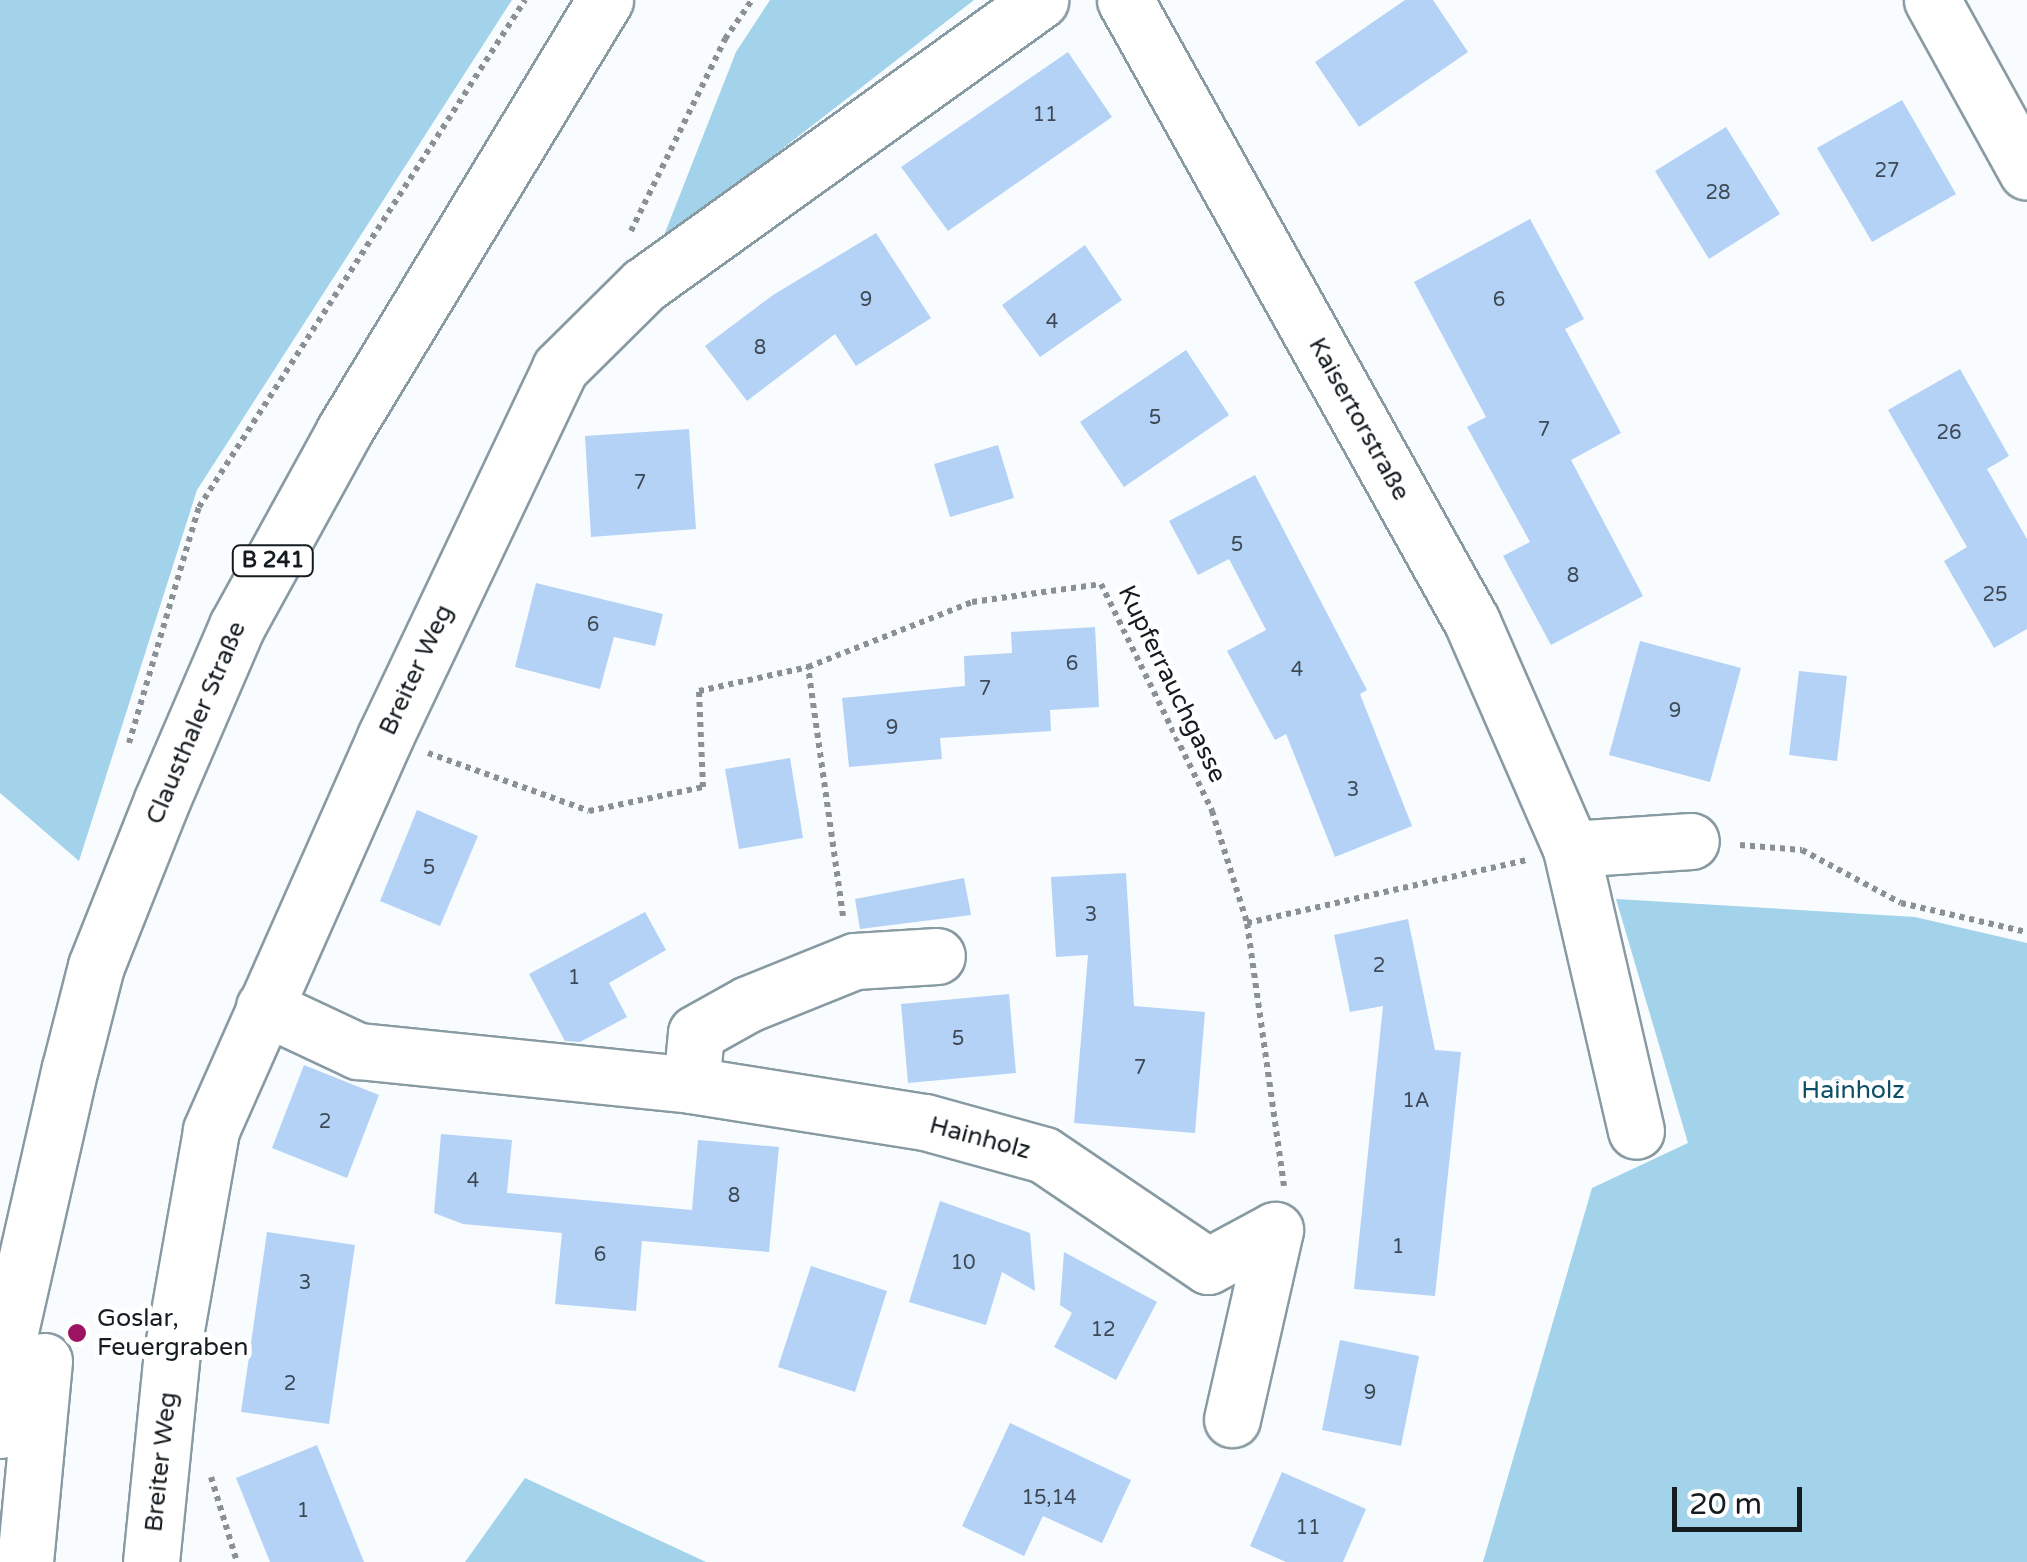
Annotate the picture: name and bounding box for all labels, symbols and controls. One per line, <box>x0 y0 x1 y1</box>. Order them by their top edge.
house number: 11 <box>1032 103 1058 127</box>
house number: 27 <box>1874 159 1900 183</box>
house number: 28 <box>1705 181 1731 205</box>
house number: 9 <box>860 288 872 312</box>
house number: 6 <box>1493 288 1505 312</box>
house number: 4 <box>1046 310 1058 334</box>
street label: Kaisertorstraße <box>1302 332 1416 506</box>
house number: 8 <box>754 336 766 360</box>
house number: 5 <box>1149 406 1161 430</box>
house number: 7 <box>1538 418 1550 442</box>
house number: 26 <box>1936 421 1962 445</box>
house number: 7 <box>634 471 646 495</box>
house number: 5 <box>1231 533 1243 557</box>
road number: B 241 <box>230 544 316 578</box>
house number: 8 <box>1567 564 1579 588</box>
street label: Kupferrauchgasse <box>1111 581 1233 787</box>
house number: 25 <box>1982 583 2008 607</box>
street label: Breiter Weg <box>373 600 459 740</box>
house number: 6 <box>587 613 599 637</box>
street label: Clausthaler Straße <box>140 617 252 829</box>
house number: 6 <box>1066 652 1078 676</box>
house number: 4 <box>1291 658 1303 682</box>
house number: 7 <box>979 677 991 701</box>
house number: 9 <box>1669 699 1681 723</box>
house number: 9 <box>886 716 898 740</box>
house number: 3 <box>1347 778 1359 802</box>
house number: 5 <box>423 856 435 880</box>
house number: 3 <box>1085 903 1097 927</box>
house number: 2 <box>1373 954 1385 978</box>
house number: 1 <box>568 966 580 990</box>
house number: 5 <box>952 1027 964 1051</box>
house number: 7 <box>1134 1056 1146 1080</box>
park label: Hainholz <box>1801 1075 1905 1105</box>
house number: 1A <box>1402 1089 1430 1113</box>
house number: 2 <box>319 1110 331 1134</box>
street label: Hainholz <box>926 1110 1034 1166</box>
house number: 4 <box>467 1169 479 1193</box>
house number: 8 <box>728 1184 740 1208</box>
house number: 1 <box>1392 1235 1404 1259</box>
house number: 6 <box>594 1243 606 1267</box>
house number: 10 <box>950 1251 976 1275</box>
house number: 3 <box>299 1271 311 1295</box>
place label: Goslar, Feuergraben <box>97 1304 248 1363</box>
house number: 12 <box>1090 1318 1116 1342</box>
marker: Goslar, Feuergraben <box>66 1322 88 1344</box>
house number: 2 <box>284 1372 296 1396</box>
house number: 9 <box>1364 1381 1376 1405</box>
street label: Breiter Weg <box>139 1391 183 1533</box>
scale bar <box>1677 1467 1807 1529</box>
house number: 15,14 <box>1021 1486 1077 1510</box>
text: 20 m <box>1689 1486 1762 1523</box>
house number: 1 <box>297 1499 309 1523</box>
house number: 11 <box>1295 1516 1321 1540</box>

